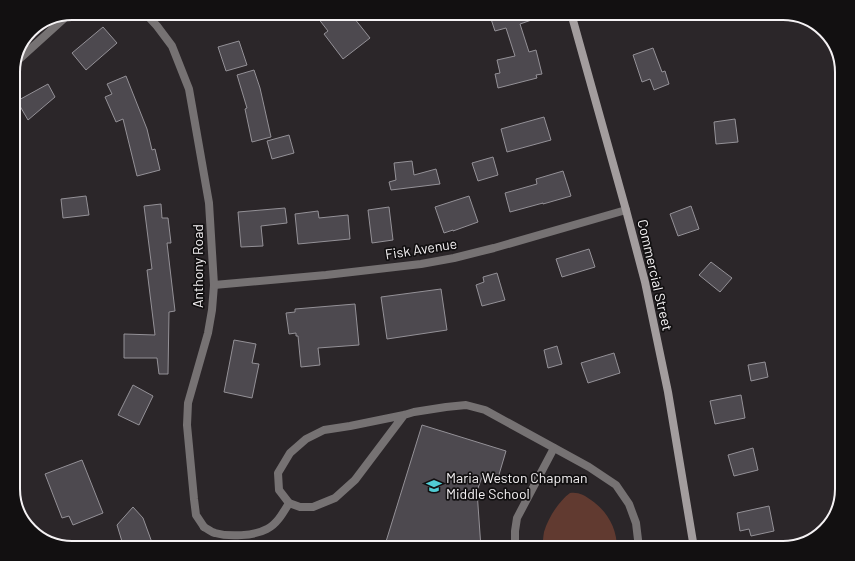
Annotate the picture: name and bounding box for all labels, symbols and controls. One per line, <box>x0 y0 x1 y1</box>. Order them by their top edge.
street label: Commercial Street <box>634 217 677 332</box>
street label: Anthony Road <box>189 224 206 308</box>
street label: Fisk Avenue <box>384 234 458 263</box>
place label: Maria Weston Chapman Middle School <box>446 469 588 502</box>
school or university icon: Maria Weston Chapman Middle School <box>425 477 443 495</box>

